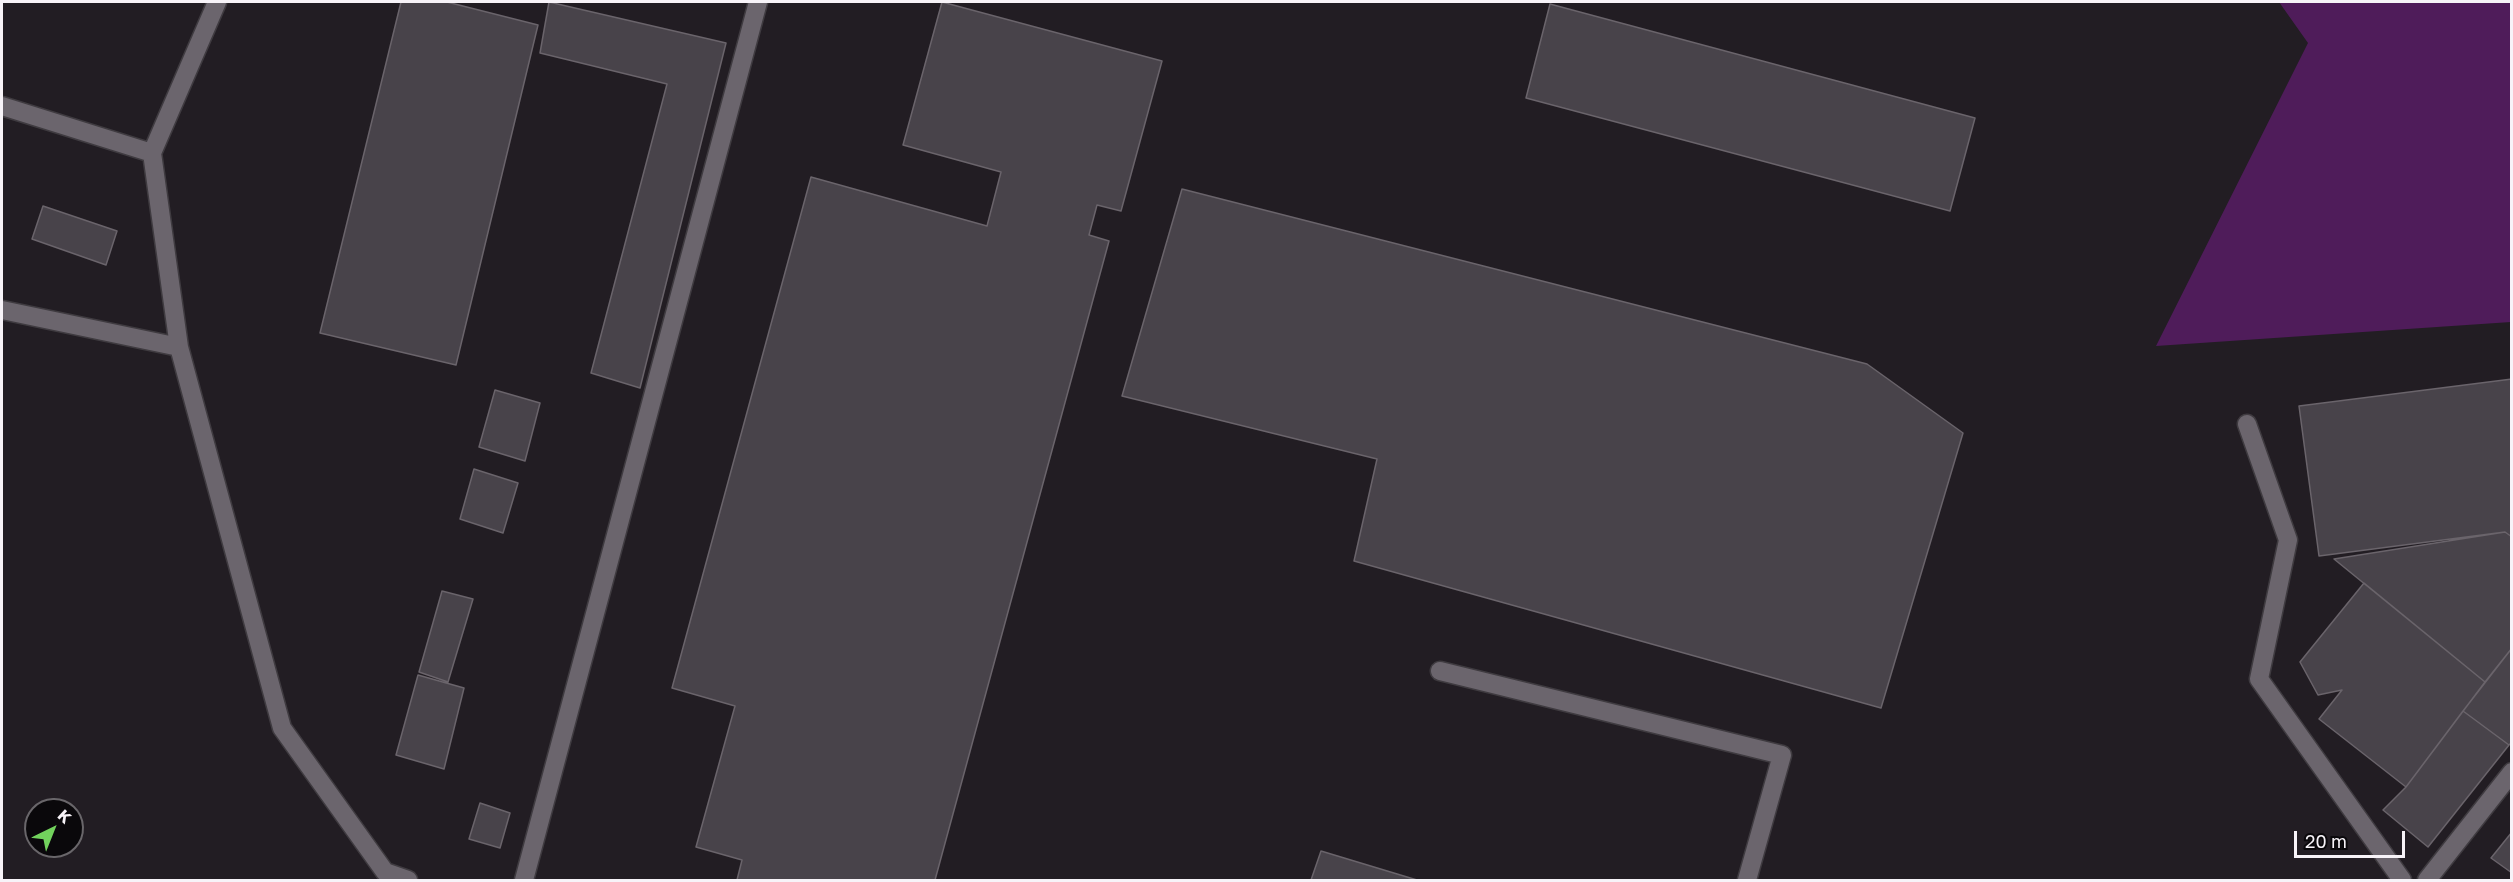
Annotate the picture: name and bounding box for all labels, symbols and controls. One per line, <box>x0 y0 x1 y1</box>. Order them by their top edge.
north arrow <box>24 798 84 858</box>
text: K <box>54 805 76 828</box>
scale bar <box>2297 819 2408 857</box>
text: 20 m <box>2305 830 2347 852</box>

